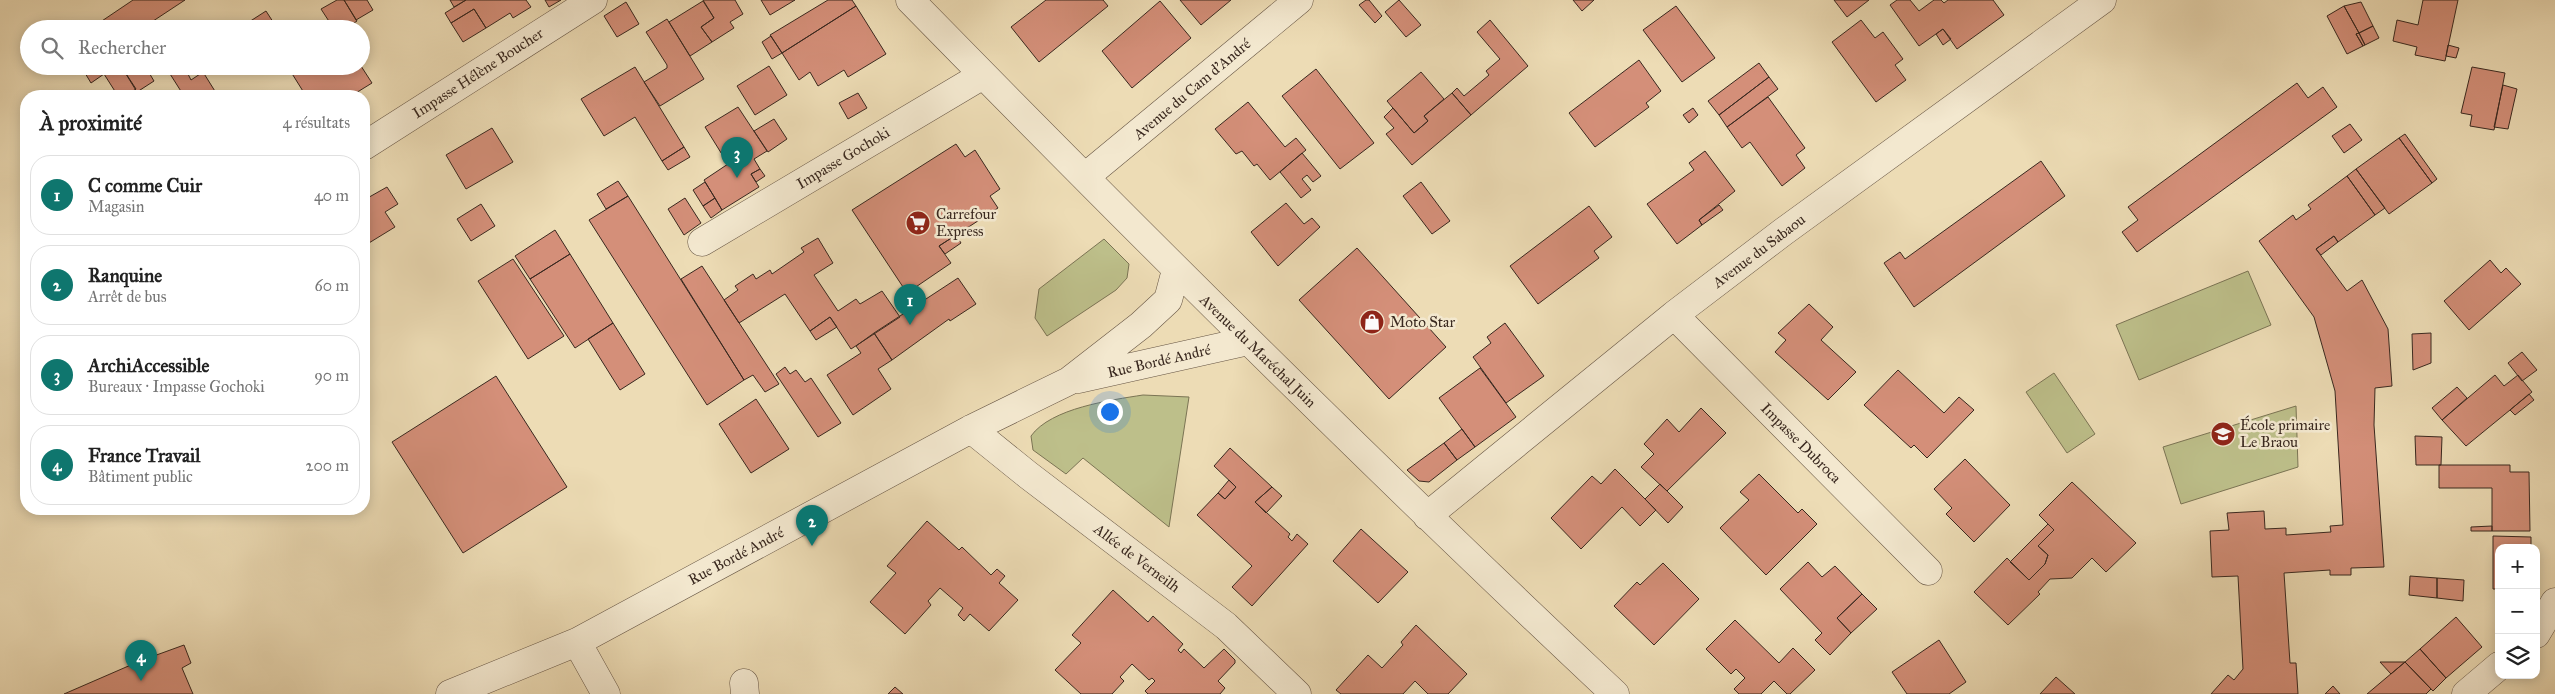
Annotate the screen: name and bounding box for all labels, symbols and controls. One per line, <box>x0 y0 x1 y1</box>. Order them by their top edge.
search box <box>20 20 370 75</box>
street label: Impasse Hélène Boucher <box>409 24 547 122</box>
icon: search <box>38 34 66 62</box>
street label: Avenue du Cam d'André <box>1129 34 1255 144</box>
text: Rechercher <box>78 36 166 59</box>
text: À proximité <box>40 110 142 136</box>
text: 4 résultats <box>283 113 350 132</box>
street label: Impasse Gochoki <box>793 123 893 193</box>
pin: 3 <box>721 137 753 178</box>
text: C comme Cuir <box>88 174 202 197</box>
text: 1 <box>54 186 60 205</box>
text: 40 m <box>314 186 349 205</box>
text: Magasin <box>88 197 144 216</box>
place label: Carrefour Express <box>936 205 997 240</box>
supermarket icon: Carrefour Express <box>905 210 931 236</box>
street label: Avenue du Sabaou <box>1708 210 1809 292</box>
text: Ranquine <box>88 264 162 287</box>
text: 2 <box>53 276 61 295</box>
text: 60 m <box>315 276 349 295</box>
pin: 1 <box>894 284 926 325</box>
text: Arrêt de bus <box>88 287 167 306</box>
street label: Avenue du Maréchal Juin <box>1195 290 1320 412</box>
shop icon: Moto Star <box>1359 309 1385 335</box>
place label: Moto Star <box>1390 313 1455 331</box>
street label: Rue Bordé André <box>1106 340 1213 382</box>
text: ArchiAccessible <box>88 354 210 377</box>
text: 3 <box>54 366 60 385</box>
text: 90 m <box>314 366 349 385</box>
text: Bureaux · Impasse Gochoki <box>88 377 265 396</box>
your location <box>1097 399 1123 425</box>
street label: Impasse Dubroca <box>1757 399 1845 487</box>
place label: École primaire Le Braou <box>2240 415 2330 451</box>
school or university icon: École primaire Le Braou <box>2210 421 2236 447</box>
text: France Travail <box>88 444 200 467</box>
text: 4 <box>53 456 61 475</box>
text: 200 m <box>306 456 349 475</box>
text: Bâtiment public <box>88 467 193 486</box>
pin: 2 <box>796 505 828 546</box>
street label: Allée de Verneilh <box>1090 519 1184 597</box>
street label: Rue Bordé André <box>685 523 787 589</box>
map controls <box>2495 544 2540 679</box>
button: + <box>2495 544 2540 589</box>
button: − <box>2495 589 2540 634</box>
button: layers <box>2495 634 2540 679</box>
pin: 4 <box>125 640 157 681</box>

